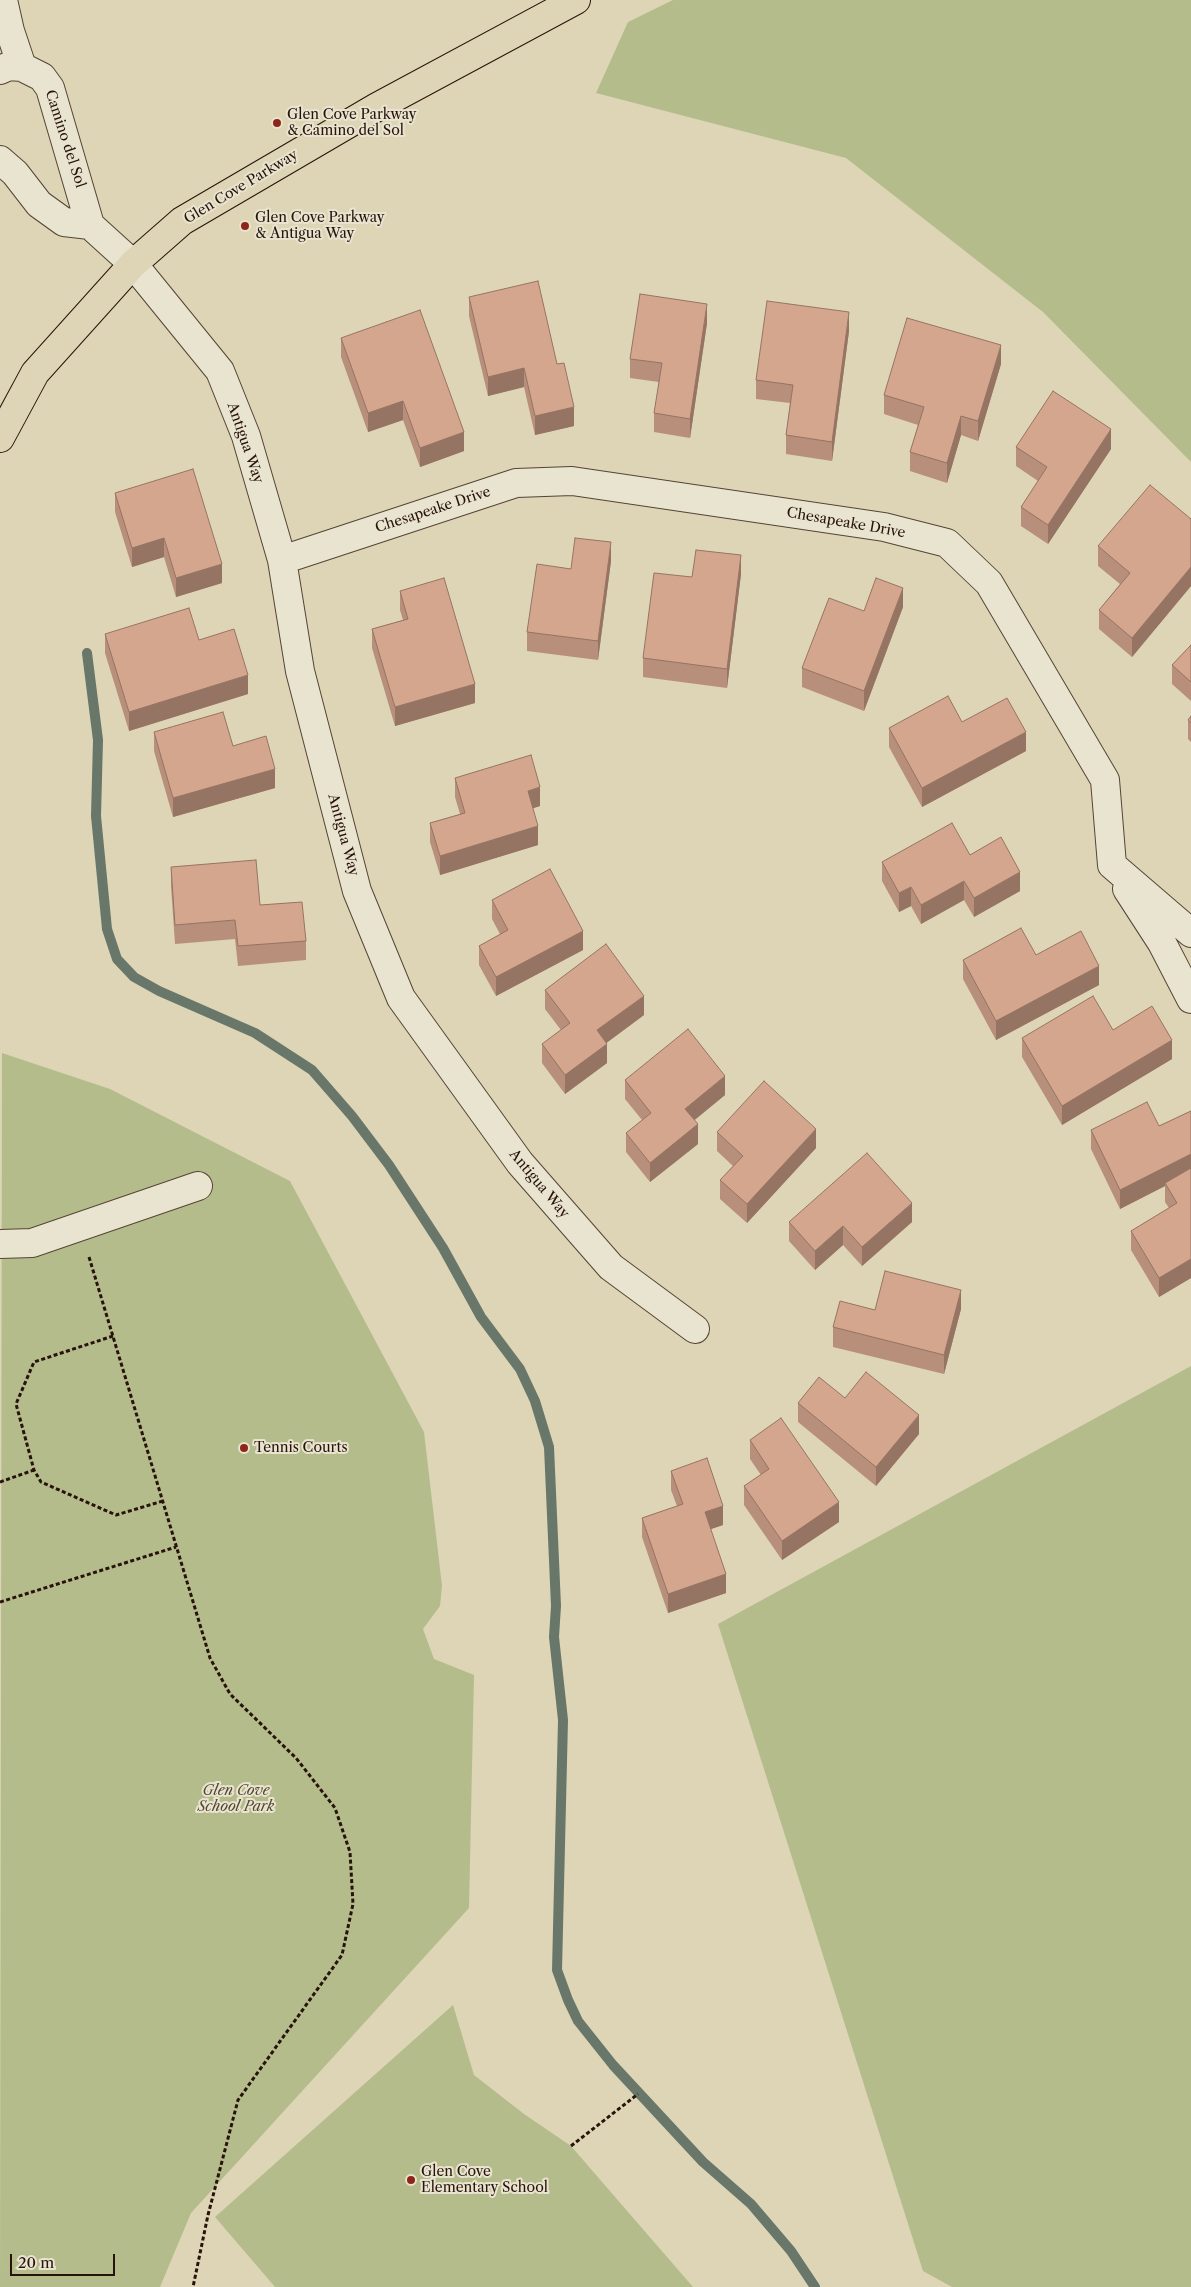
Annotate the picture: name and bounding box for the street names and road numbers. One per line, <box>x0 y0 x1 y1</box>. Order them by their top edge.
street label: Camino del Sol <box>41 88 89 190</box>
street label: Glen Cove Parkway <box>181 146 301 228</box>
street label: Antigua Way <box>223 400 267 486</box>
street label: Chesapeake Drive <box>373 483 493 537</box>
street label: Chesapeake Drive <box>785 504 907 542</box>
street label: Antigua Way <box>324 792 362 878</box>
street label: Antigua Way <box>505 1146 573 1222</box>

